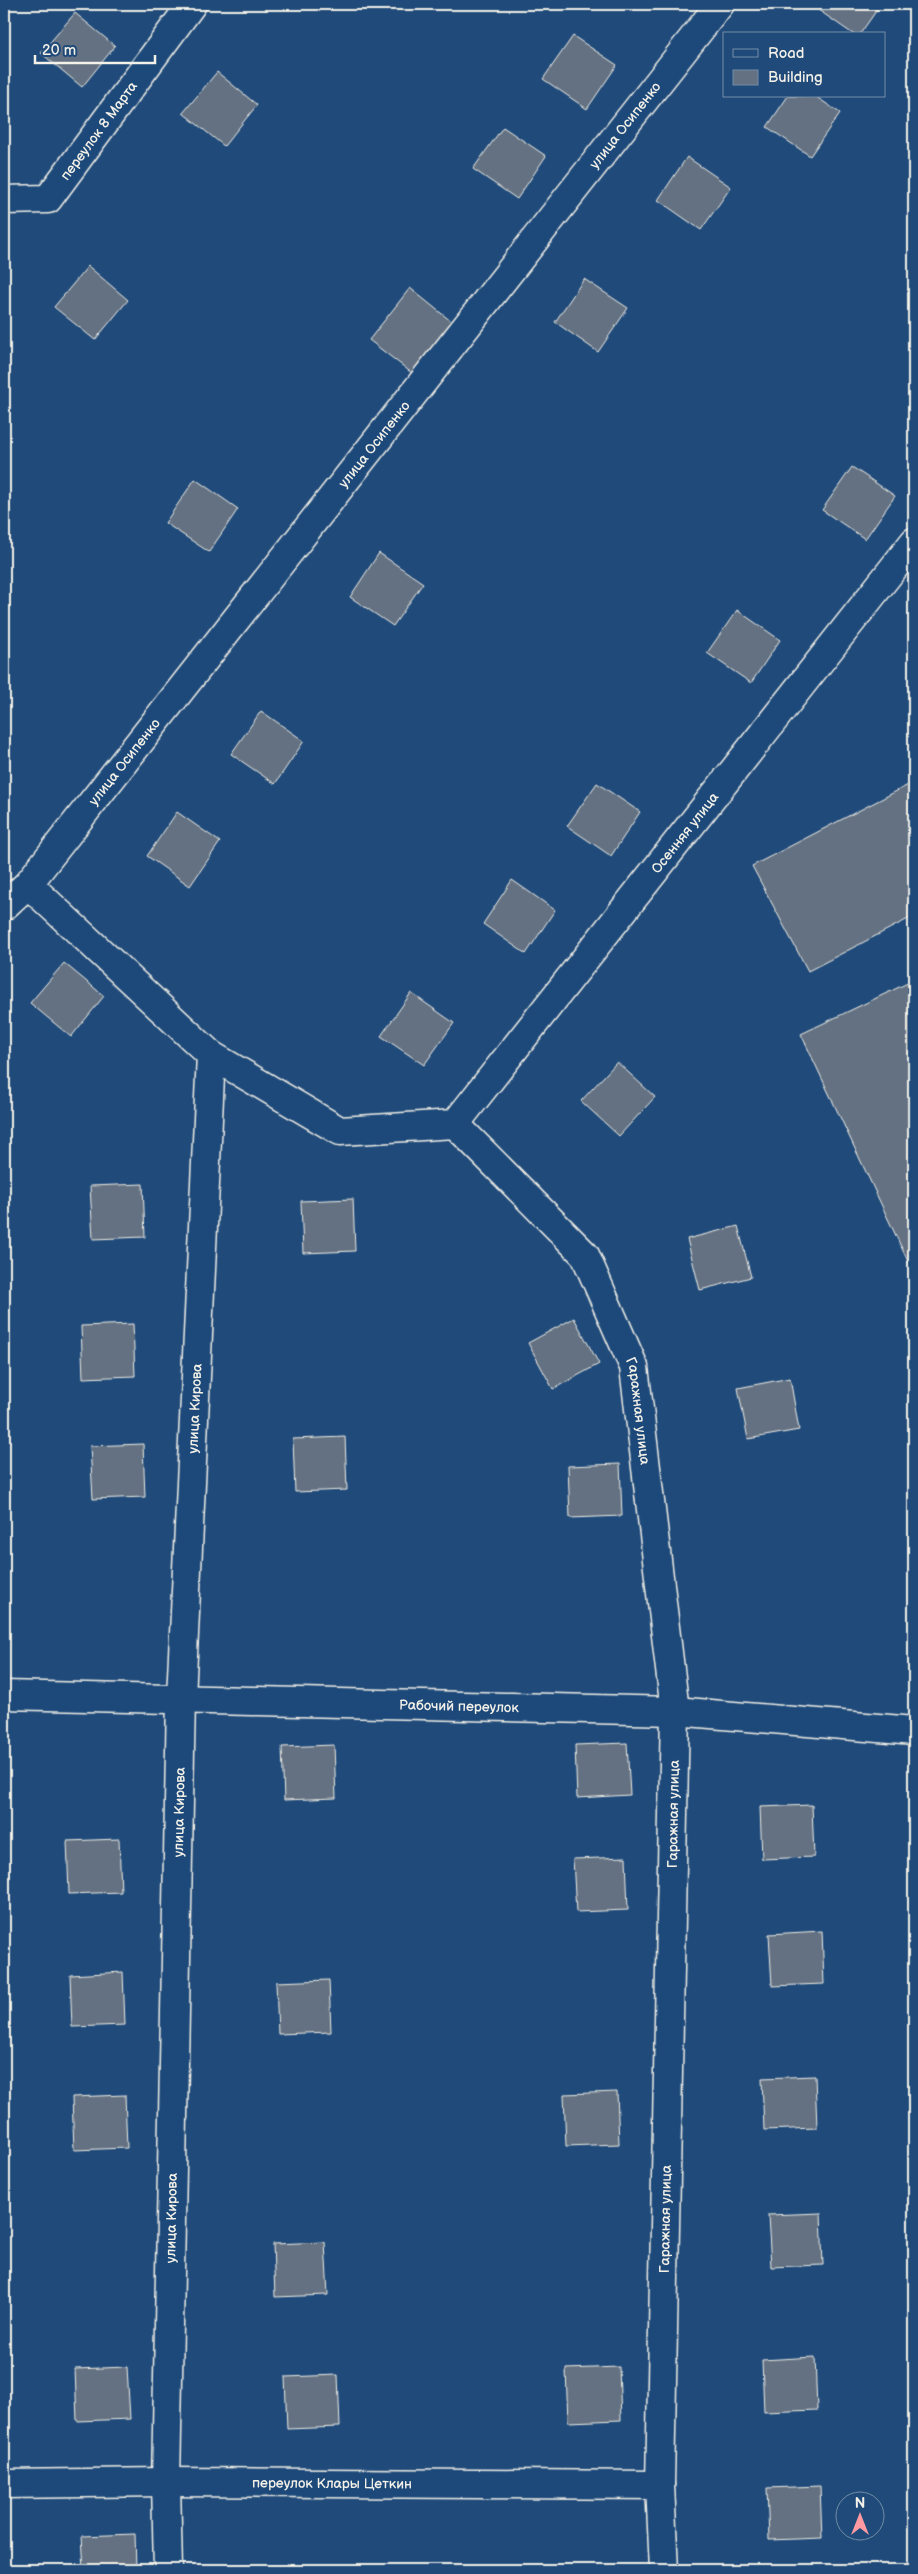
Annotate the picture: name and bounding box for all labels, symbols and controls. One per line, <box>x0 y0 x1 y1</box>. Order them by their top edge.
scale bar <box>35 32 155 64</box>
legend <box>723 32 886 98</box>
text: 20 m <box>42 41 76 60</box>
text: Road <box>768 44 804 63</box>
text: Building <box>768 68 823 87</box>
street label: переулок 8 Марта <box>57 78 141 184</box>
street label: улица Осипенко <box>586 79 665 172</box>
street label: улица Осипенко <box>335 398 414 491</box>
street label: улица Осипенко <box>85 715 164 809</box>
street label: Осенняя улица <box>648 788 723 877</box>
street label: Гаражная улица <box>622 1355 654 1467</box>
street label: улица Кирова <box>184 1362 206 1454</box>
street label: Рабочий переулок <box>399 1696 519 1716</box>
street label: Гаражная улица <box>664 1759 683 1868</box>
street label: улица Кирова <box>170 1766 189 1857</box>
street label: Гаражная улица <box>656 2164 675 2273</box>
street label: улица Кирова <box>162 2172 181 2263</box>
street label: переулок Клары Цеткин <box>252 2475 412 2492</box>
north arrow <box>836 2492 886 2542</box>
text: N <box>855 2495 865 2512</box>

